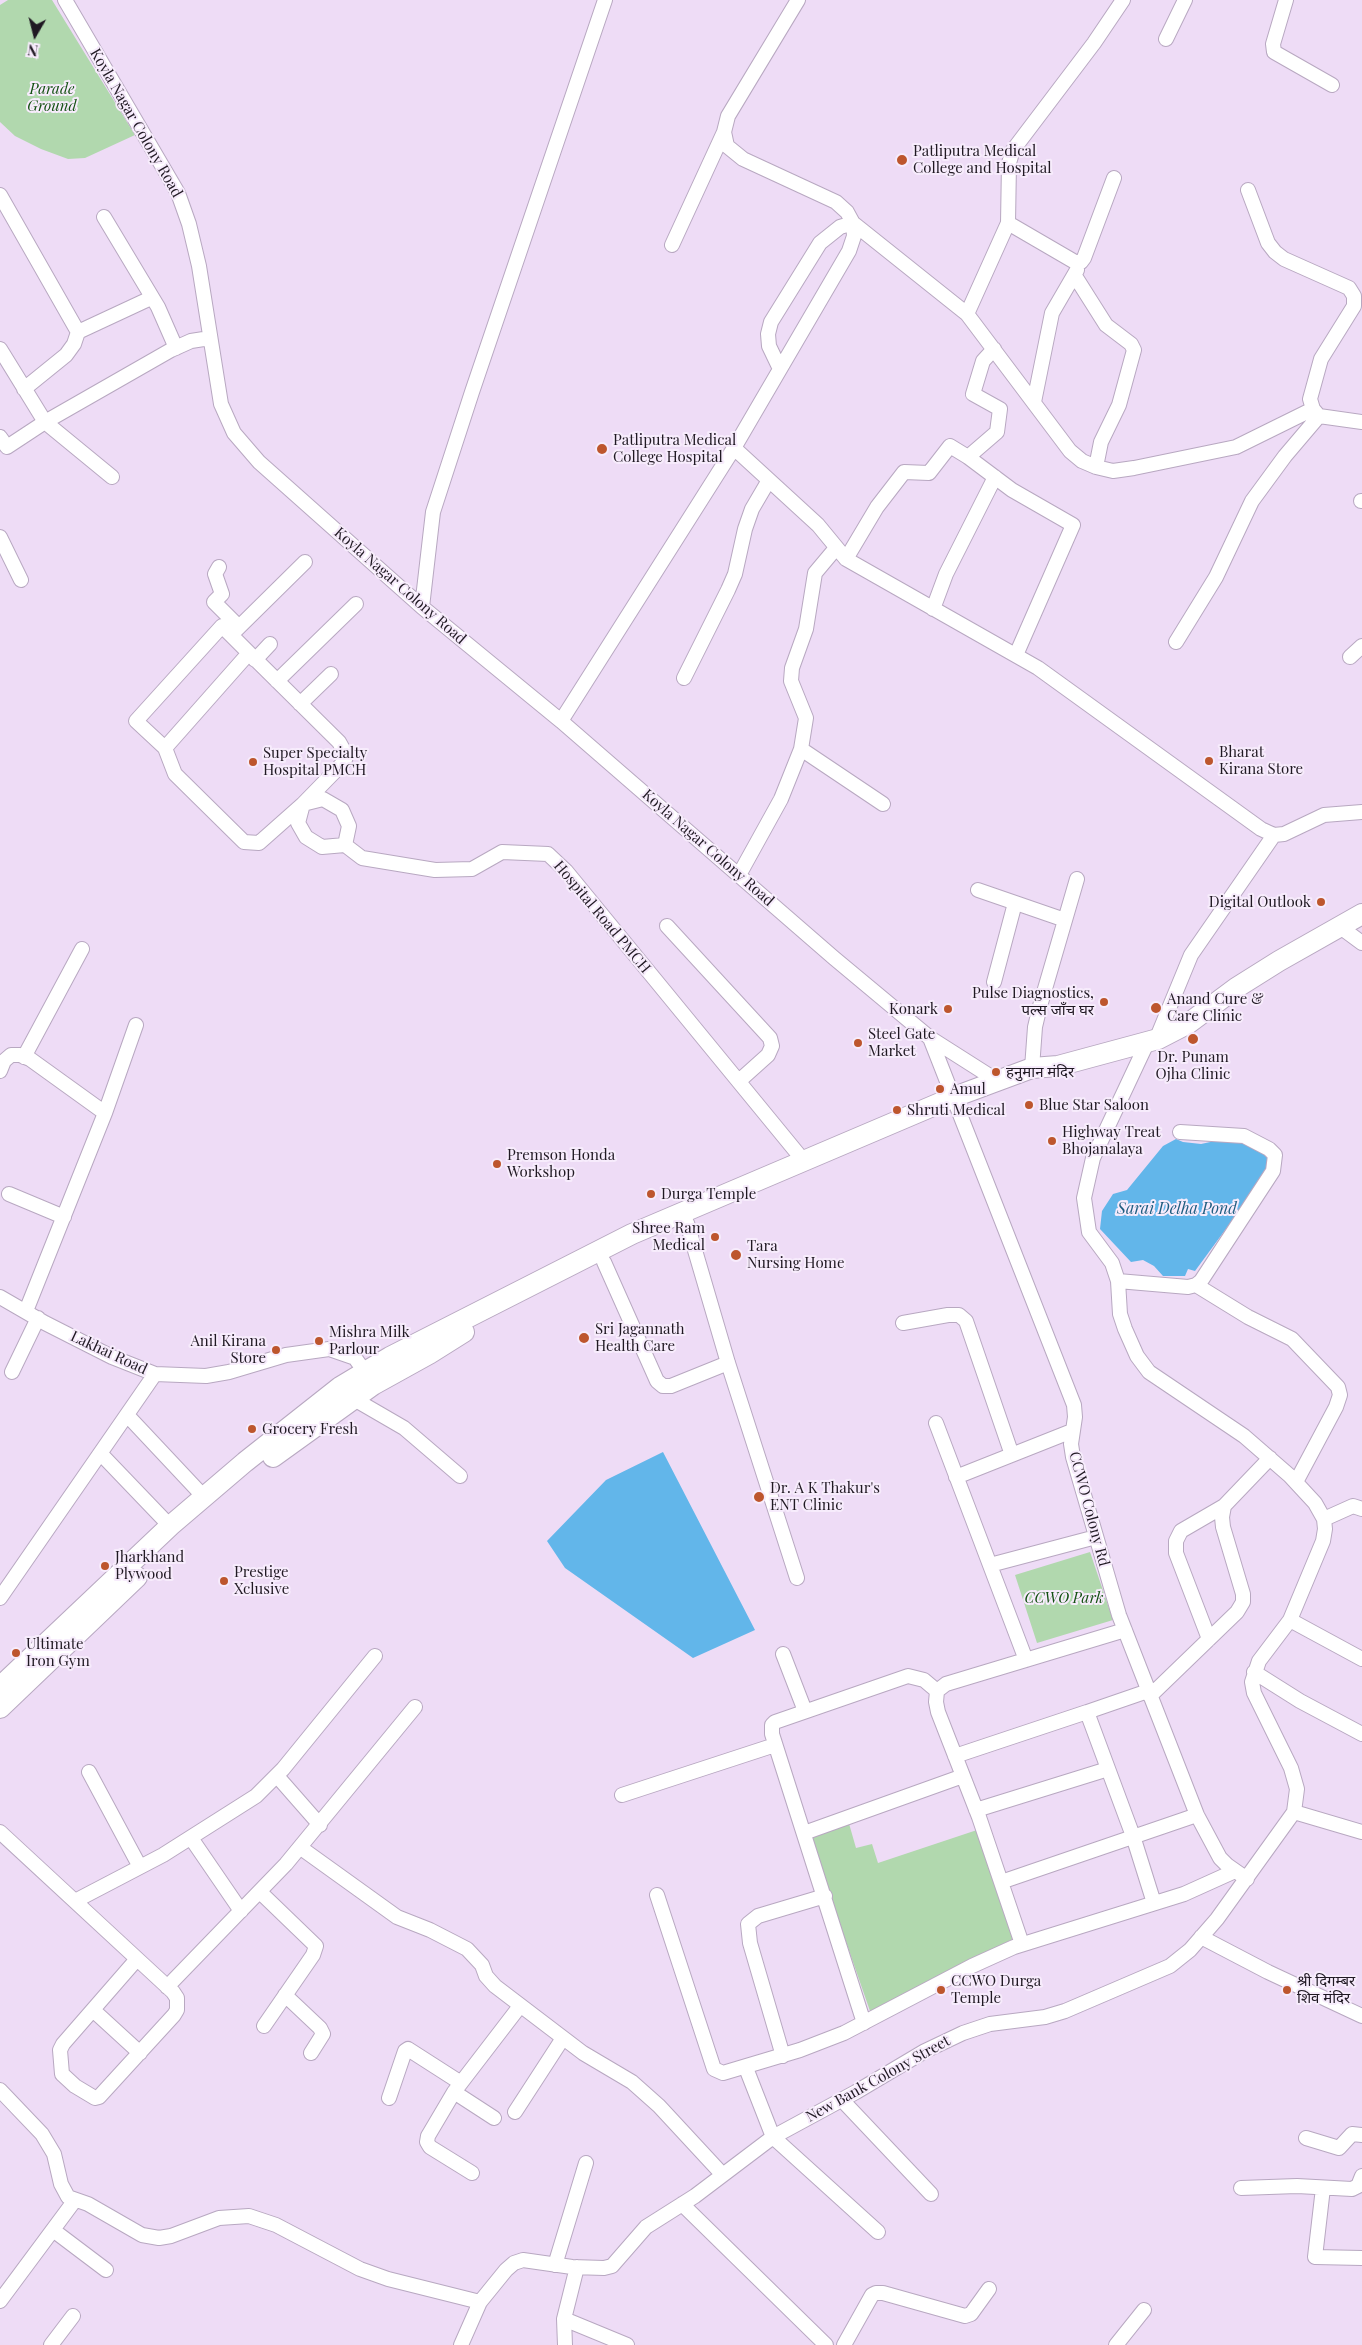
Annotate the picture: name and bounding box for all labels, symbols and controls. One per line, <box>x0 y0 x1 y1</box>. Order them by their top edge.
north arrow <box>10 10 60 60</box>
text: N <box>27 40 39 60</box>
street label: Koyla Nagar Colony Road <box>86 45 186 201</box>
park label: Parade Ground <box>27 80 77 115</box>
place label: Patliputra Medical College and Hospital <box>913 142 1052 177</box>
marker: Patliputra Medical College and Hospital <box>895 153 909 167</box>
place label: Patliputra Medical College Hospital <box>613 431 736 466</box>
marker: Patliputra Medical College Hospital <box>595 442 609 456</box>
street label: Koyla Nagar Colony Road <box>330 524 470 648</box>
place label: Bharat Kirana Store <box>1219 743 1303 778</box>
place label: Super Specialty Hospital PMCH <box>263 744 367 779</box>
marker: Bharat Kirana Store <box>1203 755 1215 767</box>
marker: Super Specialty Hospital PMCH <box>247 756 259 768</box>
street label: Koyla Nagar Colony Road <box>638 786 778 910</box>
street label: Hospital Road PMCH <box>550 857 654 977</box>
place label: Digital Outlook <box>1209 893 1311 911</box>
marker: Digital Outlook <box>1315 896 1327 908</box>
place label: Pulse Diagnostics, पल्स जाँच घर <box>972 984 1094 1019</box>
place label: Anand Cure & Care Clinic <box>1167 990 1264 1025</box>
marker: Pulse Diagnostics, पल्स जाँच घर <box>1098 996 1110 1008</box>
place label: Konark <box>889 1000 938 1018</box>
marker: Anand Cure & Care Clinic <box>1149 1001 1163 1015</box>
marker: Konark <box>942 1003 954 1015</box>
place label: Steel Gate Market <box>868 1025 935 1060</box>
marker: Dr. Punam Ojha Clinic <box>1186 1032 1200 1046</box>
marker: Steel Gate Market <box>852 1037 864 1049</box>
place label: Dr. Punam Ojha Clinic <box>1156 1048 1230 1083</box>
place label: हनुमान मंदिर <box>1006 1063 1074 1081</box>
marker: हनुमान मंदिर <box>990 1066 1002 1078</box>
place label: Amul <box>950 1080 986 1098</box>
marker: Amul <box>934 1083 946 1095</box>
place label: Blue Star Saloon <box>1039 1096 1149 1114</box>
marker: Blue Star Saloon <box>1023 1099 1035 1111</box>
place label: Shruti Medical <box>907 1101 1005 1119</box>
marker: Shruti Medical <box>891 1104 903 1116</box>
place label: Highway Treat Bhojanalaya <box>1062 1123 1161 1158</box>
marker: Highway Treat Bhojanalaya <box>1046 1135 1058 1147</box>
place label: Premson Honda Workshop <box>507 1146 615 1181</box>
marker: Premson Honda Workshop <box>491 1158 503 1170</box>
place label: Durga Temple <box>661 1185 756 1203</box>
marker: Durga Temple <box>645 1188 657 1200</box>
water label: Sarai Delha Pond <box>1117 1199 1237 1219</box>
place label: Shree Ram Medical <box>632 1219 705 1254</box>
marker: Shree Ram Medical <box>709 1231 721 1243</box>
place label: Tara Nursing Home <box>747 1237 845 1272</box>
marker: Tara Nursing Home <box>729 1248 743 1262</box>
place label: Sri Jagannath Health Care <box>595 1320 685 1355</box>
place label: Mishra Milk Parlour <box>329 1323 410 1358</box>
street label: Lakhai Road <box>68 1327 150 1379</box>
marker: Sri Jagannath Health Care <box>577 1331 591 1345</box>
place label: Anil Kirana Store <box>190 1332 266 1367</box>
marker: Mishra Milk Parlour <box>313 1335 325 1347</box>
marker: Anil Kirana Store <box>270 1344 282 1356</box>
place label: Grocery Fresh <box>262 1420 358 1438</box>
marker: Grocery Fresh <box>246 1423 258 1435</box>
street label: CCWO Colony Rd <box>1065 1450 1113 1568</box>
place label: Dr. A K Thakur's ENT Clinic <box>770 1479 880 1514</box>
marker: Dr. A K Thakur's ENT Clinic <box>752 1490 766 1504</box>
place label: Jharkhand Plywood <box>115 1548 184 1583</box>
marker: Jharkhand Plywood <box>99 1560 111 1572</box>
place label: Prestige Xclusive <box>234 1563 289 1598</box>
marker: Prestige Xclusive <box>218 1575 230 1587</box>
park label: CCWO Park <box>1024 1589 1104 1607</box>
place label: Ultimate Iron Gym <box>26 1635 90 1670</box>
marker: Ultimate Iron Gym <box>10 1647 22 1659</box>
place label: CCWO Durga Temple <box>951 1972 1041 2007</box>
place label: श्री दिगम्बर शिव मंदिर <box>1297 1972 1355 2007</box>
marker: CCWO Durga Temple <box>935 1984 947 1996</box>
marker: श्री दिगम्बर शिव मंदिर <box>1281 1984 1293 1996</box>
street label: New Bank Colony Street <box>803 2032 953 2126</box>

